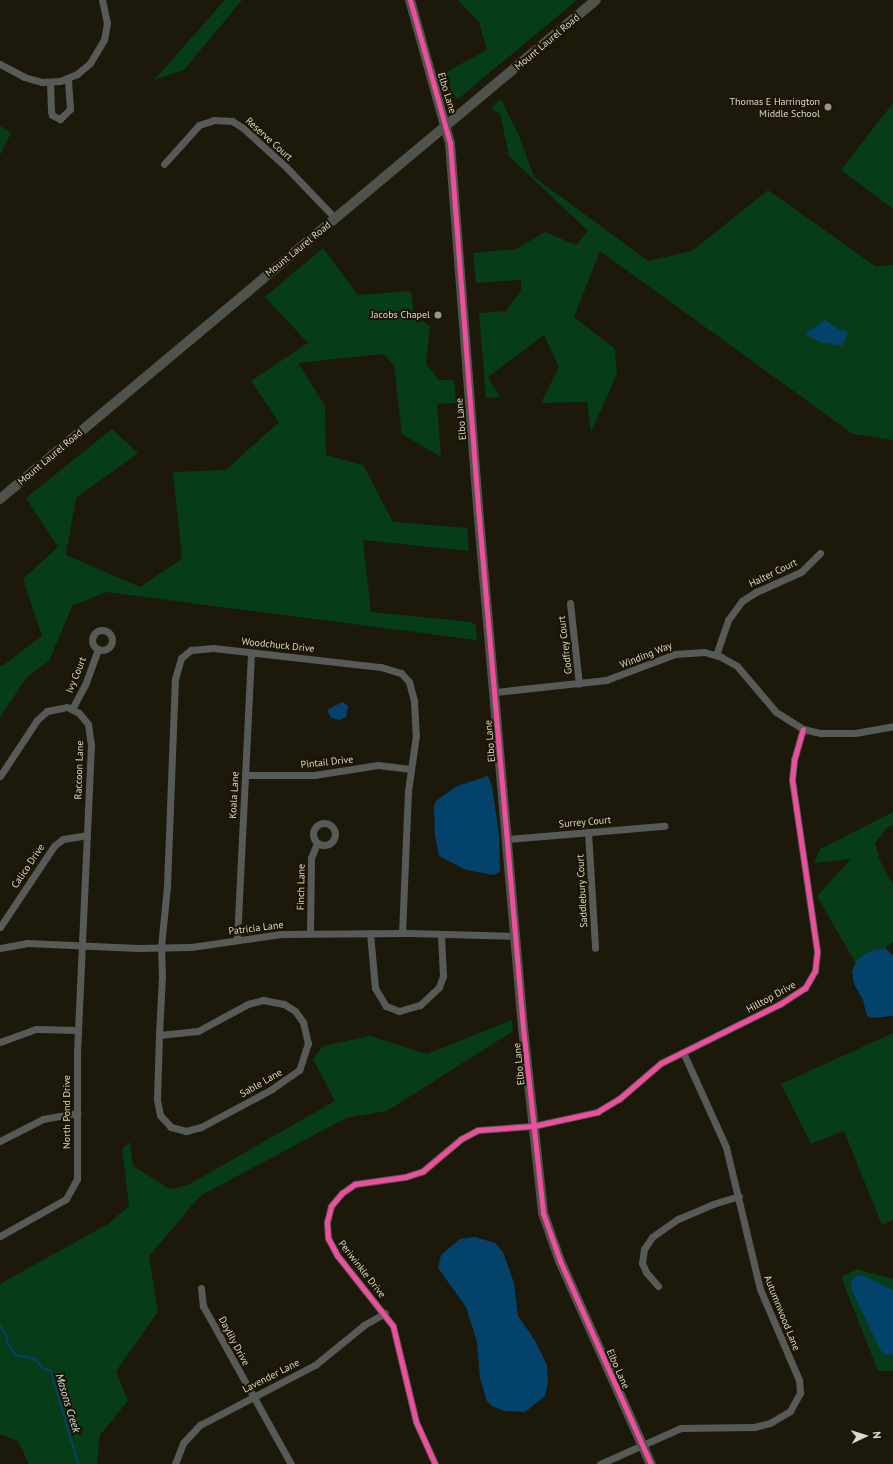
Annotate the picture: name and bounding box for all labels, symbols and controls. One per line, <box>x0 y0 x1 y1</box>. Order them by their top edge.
street label: Mount Laurel Road <box>512 11 582 73</box>
street label: Elbo Lane <box>435 71 459 115</box>
place label: Thomas E Harrington Middle School <box>730 95 820 118</box>
marker: Thomas E Harrington Middle School <box>823 102 833 112</box>
street label: Reserve Court <box>243 115 295 163</box>
street label: Mount Laurel Road <box>263 219 333 279</box>
place label: Jacobs Chapel <box>371 309 430 321</box>
marker: Jacobs Chapel <box>433 310 443 320</box>
street label: Elbo Lane <box>453 397 469 441</box>
street label: Mount Laurel Road <box>15 426 85 488</box>
street label: Halter Court <box>747 556 799 590</box>
street label: Godfrey Court <box>555 615 575 675</box>
street label: Woodchuck Drive <box>241 635 315 655</box>
street label: Winding Way <box>618 639 674 671</box>
street label: Ivy Court <box>63 655 89 695</box>
street label: Elbo Lane <box>482 719 498 763</box>
street label: Raccoon Lane <box>72 740 86 800</box>
street label: Pintail Drive <box>300 753 354 771</box>
street label: Koala Lane <box>227 771 241 819</box>
street label: Surrey Court <box>558 814 612 830</box>
street label: Calico Drive <box>9 842 47 890</box>
street label: Saddlebury Court <box>574 854 590 928</box>
street label: Finch Lane <box>295 864 307 910</box>
street label: Patricia Lane <box>228 919 284 937</box>
street label: Hilltop Drive <box>744 979 798 1015</box>
street label: Elbo Lane <box>511 1042 527 1086</box>
street label: Sable Lane <box>238 1066 284 1100</box>
street label: North Pond Drive <box>61 1075 73 1149</box>
street label: Periwinkle Drive <box>336 1238 388 1300</box>
street label: Autumnwood Lane <box>761 1274 803 1352</box>
street label: Daylily Drive <box>216 1314 252 1368</box>
street label: Elbo Lane <box>604 1347 632 1391</box>
street label: Lavender Lane <box>241 1357 301 1395</box>
water label: Masons Creek <box>53 1372 83 1434</box>
north arrow <box>845 1416 885 1456</box>
text: N <box>870 1431 884 1439</box>

